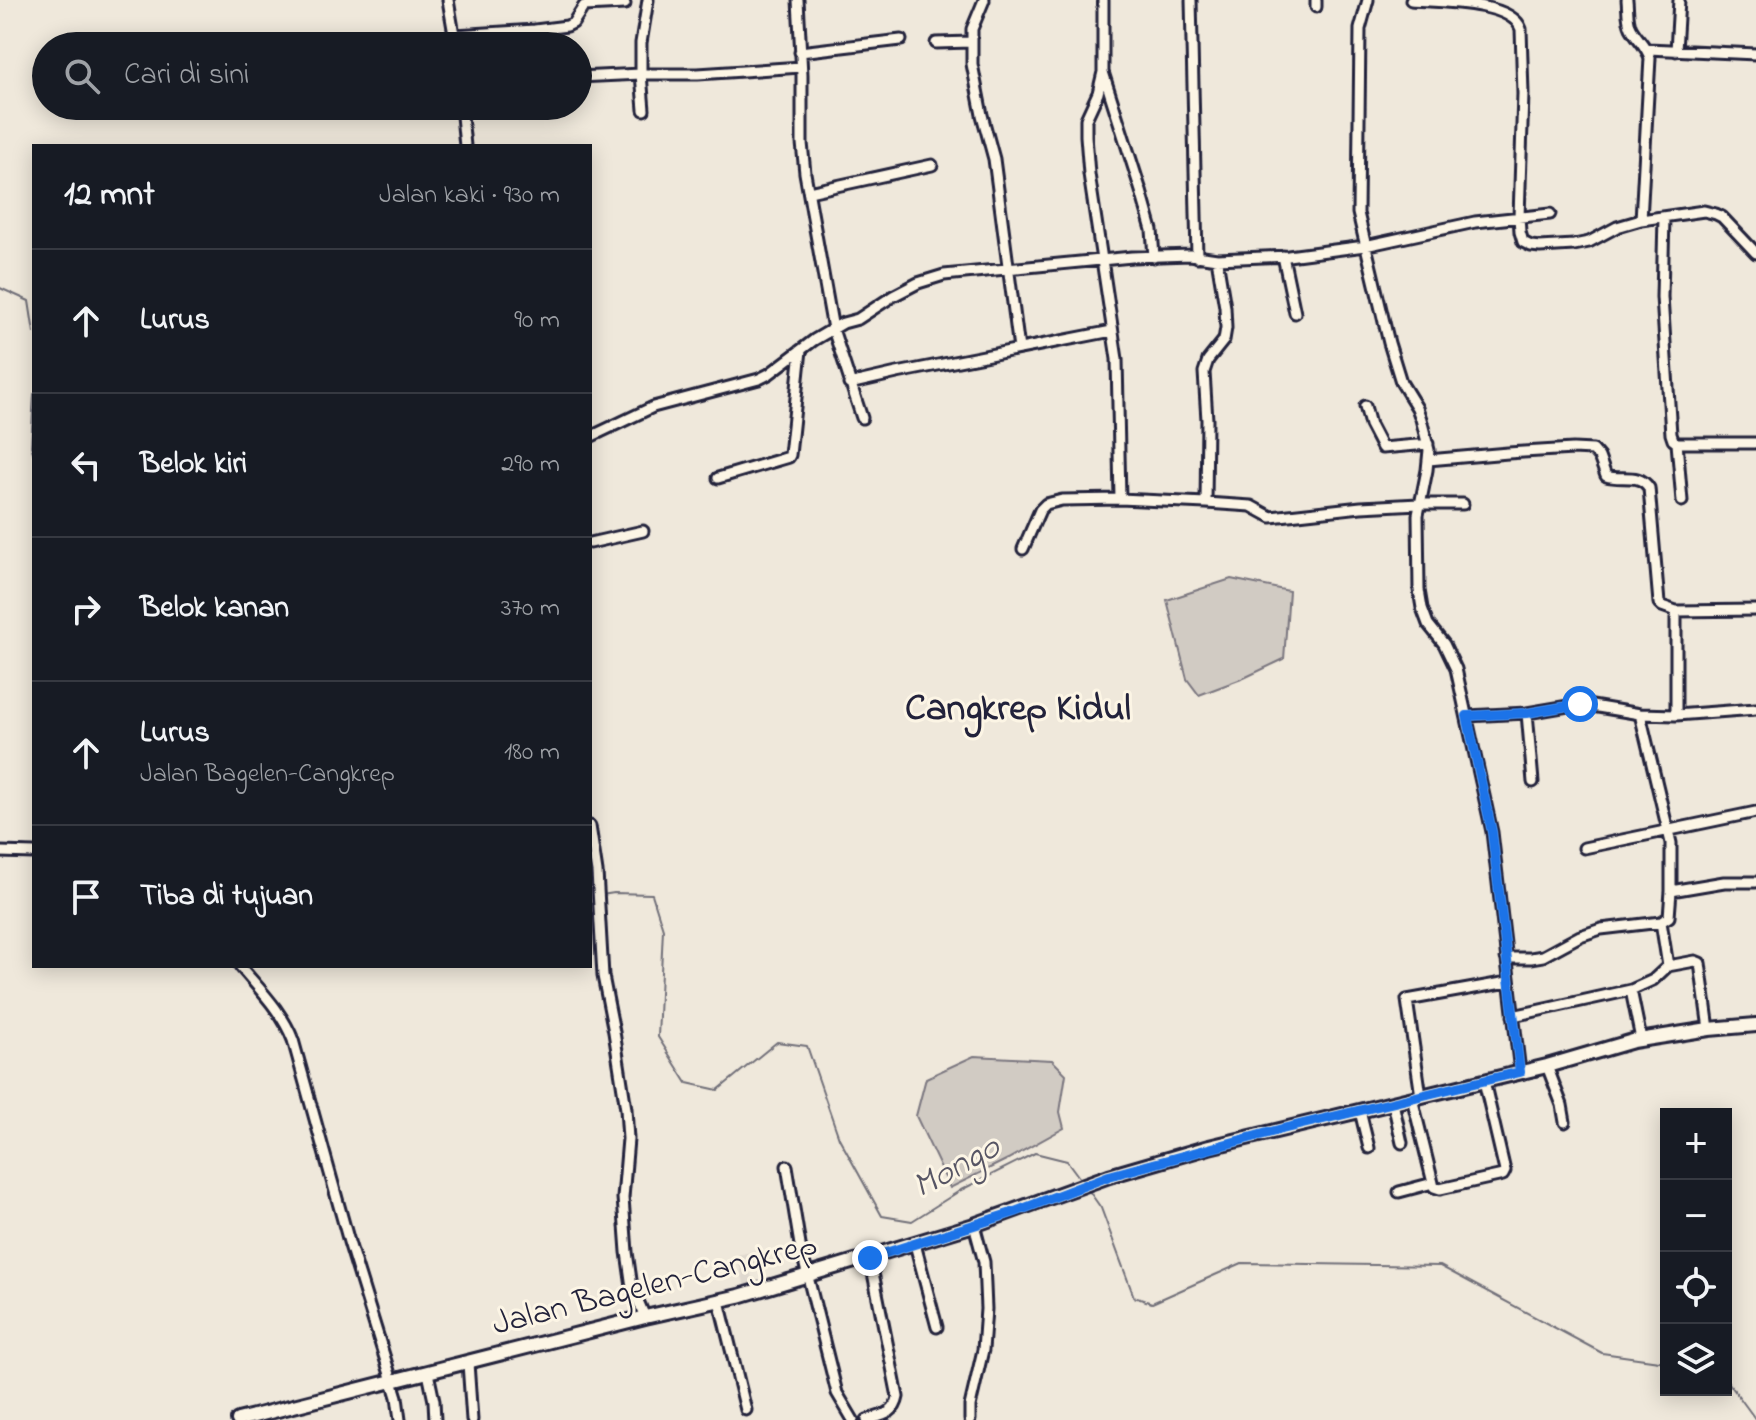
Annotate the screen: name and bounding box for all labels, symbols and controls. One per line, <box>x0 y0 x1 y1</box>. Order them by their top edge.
search box <box>32 32 592 120</box>
icon: search <box>60 54 104 98</box>
text: Cari di sini <box>124 54 250 98</box>
text: 12 mnt <box>64 171 155 221</box>
text: Jalan kaki · 930 m <box>379 177 560 215</box>
icon: ahead <box>64 299 108 343</box>
text: Lurus <box>140 299 210 343</box>
text: 90 m <box>514 302 560 340</box>
icon: left <box>64 443 108 487</box>
text: Belok kiri <box>140 443 247 487</box>
text: 290 m <box>501 446 560 484</box>
icon: right <box>64 587 108 631</box>
text: Belok kanan <box>140 587 289 631</box>
text: 370 m <box>501 590 560 628</box>
district label: Cangkrep Kidul <box>905 682 1131 738</box>
route start <box>1562 686 1598 722</box>
text: Lurus <box>140 712 210 756</box>
icon: ahead <box>64 731 108 775</box>
text: 180 m <box>504 734 560 772</box>
text: Jalan Bagelen-Cangkrep <box>140 756 395 794</box>
icon: arrive <box>64 875 108 919</box>
text: Tiba di tujuan <box>140 875 313 919</box>
map controls <box>1660 1108 1732 1396</box>
button: + <box>1660 1108 1732 1180</box>
water label: Mongo <box>903 1122 1012 1214</box>
button: − <box>1660 1180 1732 1252</box>
street label: Jalan Bagelen-Cangkrep <box>487 1221 823 1351</box>
route end <box>852 1240 888 1276</box>
button: locate <box>1660 1252 1732 1324</box>
button: layers <box>1660 1324 1732 1396</box>

